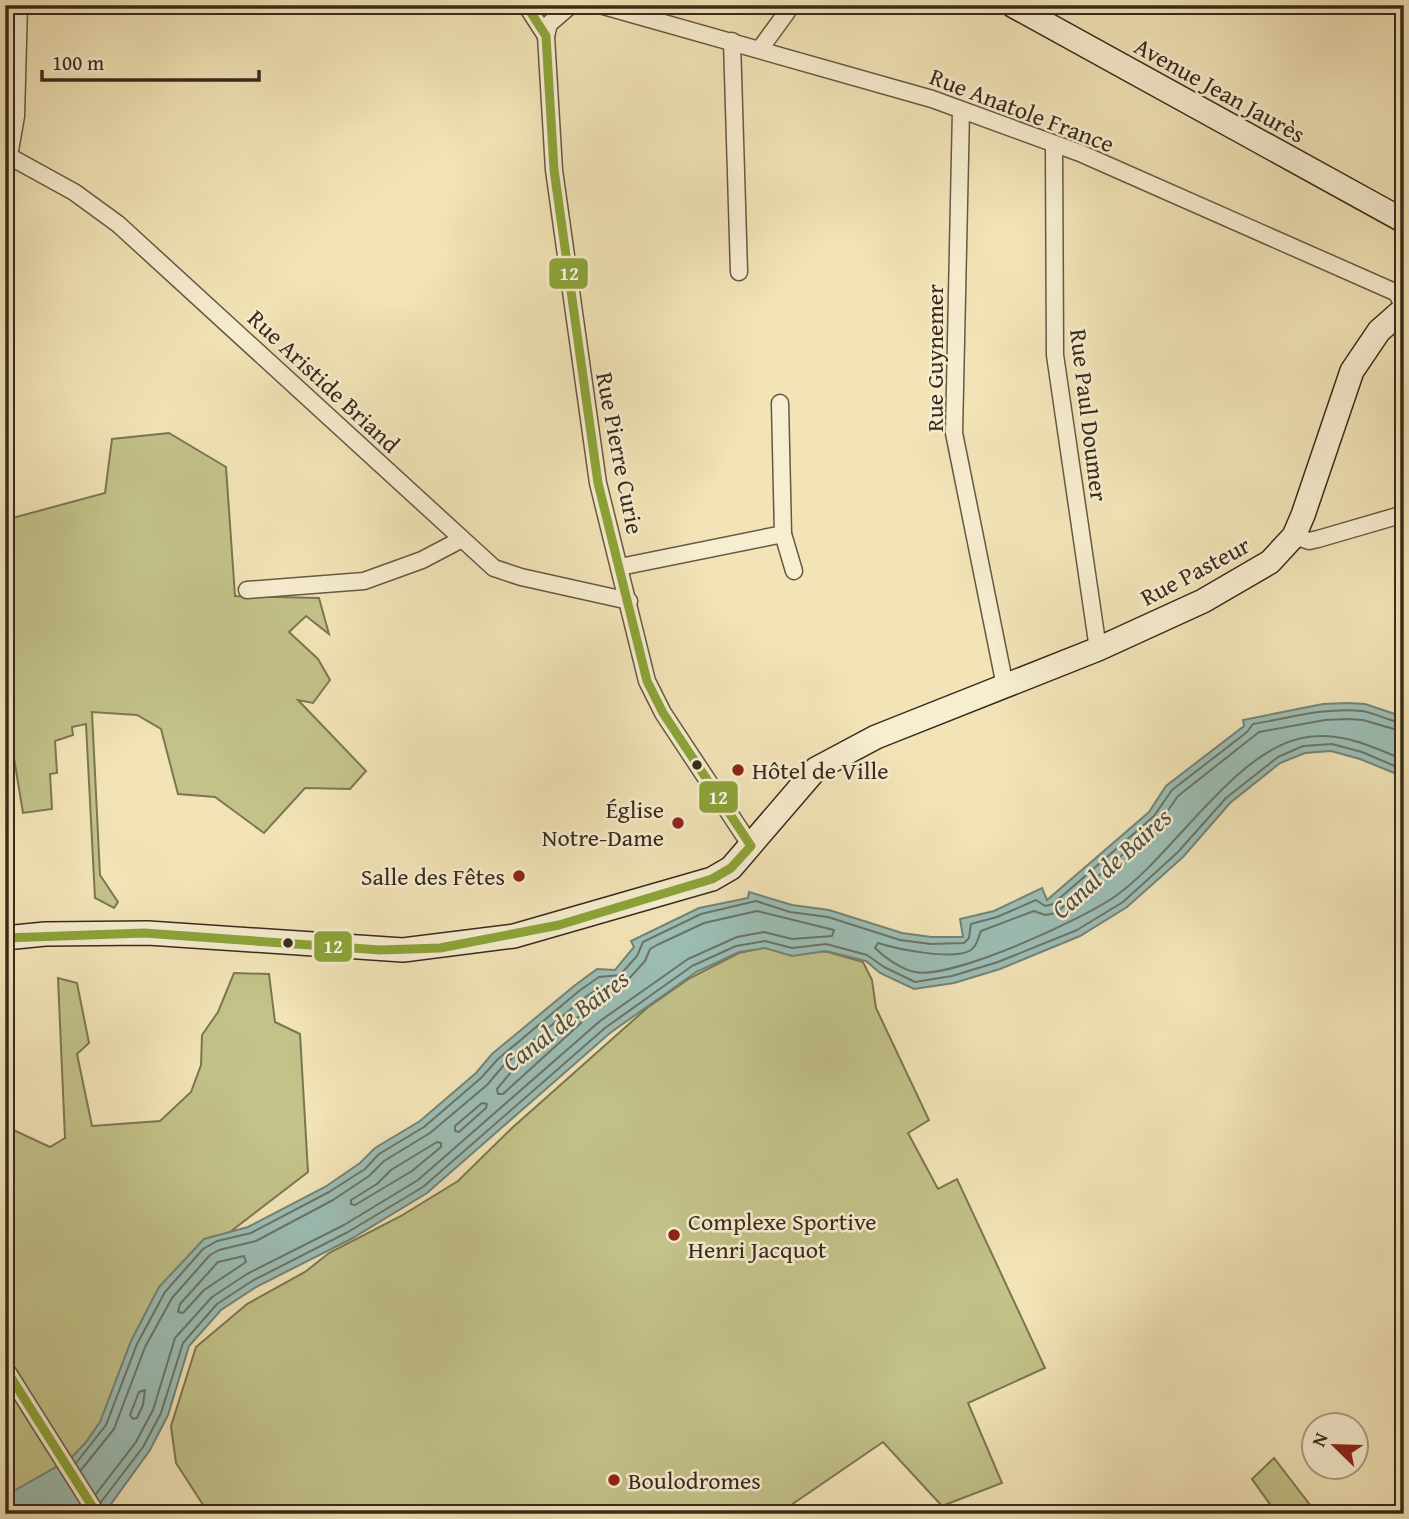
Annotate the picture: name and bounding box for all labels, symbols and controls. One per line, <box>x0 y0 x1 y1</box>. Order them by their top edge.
street label: Avenue Jean Jaurès <box>1128 29 1312 151</box>
scale bar <box>42 38 259 82</box>
text: 100 m <box>52 47 104 78</box>
street label: Rue Anatole France <box>925 59 1119 161</box>
line badge: 12 <box>548 257 589 290</box>
text: 12 <box>559 259 579 287</box>
street label: Rue Guynemer <box>917 284 952 432</box>
street label: Rue Aristide Briand <box>240 301 408 461</box>
street label: Rue Paul Doumer <box>1061 327 1117 503</box>
street label: Rue Pierre Curie <box>587 369 653 537</box>
street label: Rue Pasteur <box>1134 527 1256 615</box>
place label: Hôtel de Ville <box>752 753 888 788</box>
unlabelled marker <box>690 758 704 772</box>
marker: Hôtel de Ville <box>730 762 746 778</box>
line badge: 12 <box>698 780 739 814</box>
text: 12 <box>708 783 728 811</box>
place label: Église Notre-Dame <box>542 792 664 855</box>
water label: Canal de Baires <box>1042 798 1180 928</box>
marker: Église Notre-Dame <box>670 815 686 831</box>
place label: Salle des Fêtes <box>361 859 505 894</box>
marker: Salle des Fêtes <box>511 868 527 884</box>
line badge: 12 <box>313 930 353 963</box>
text: 12 <box>323 932 343 960</box>
unlabelled marker <box>281 936 295 950</box>
water label: Canal de Baires <box>493 959 637 1081</box>
place label: Complexe Sportive Henri Jacquot <box>688 1204 877 1267</box>
marker: Complexe Sportive Henri Jacquot <box>666 1227 682 1243</box>
north arrow <box>1300 1410 1370 1480</box>
text: N <box>1304 1428 1335 1451</box>
place label: Boulodromes <box>628 1463 761 1498</box>
marker: Boulodromes <box>606 1472 622 1488</box>

